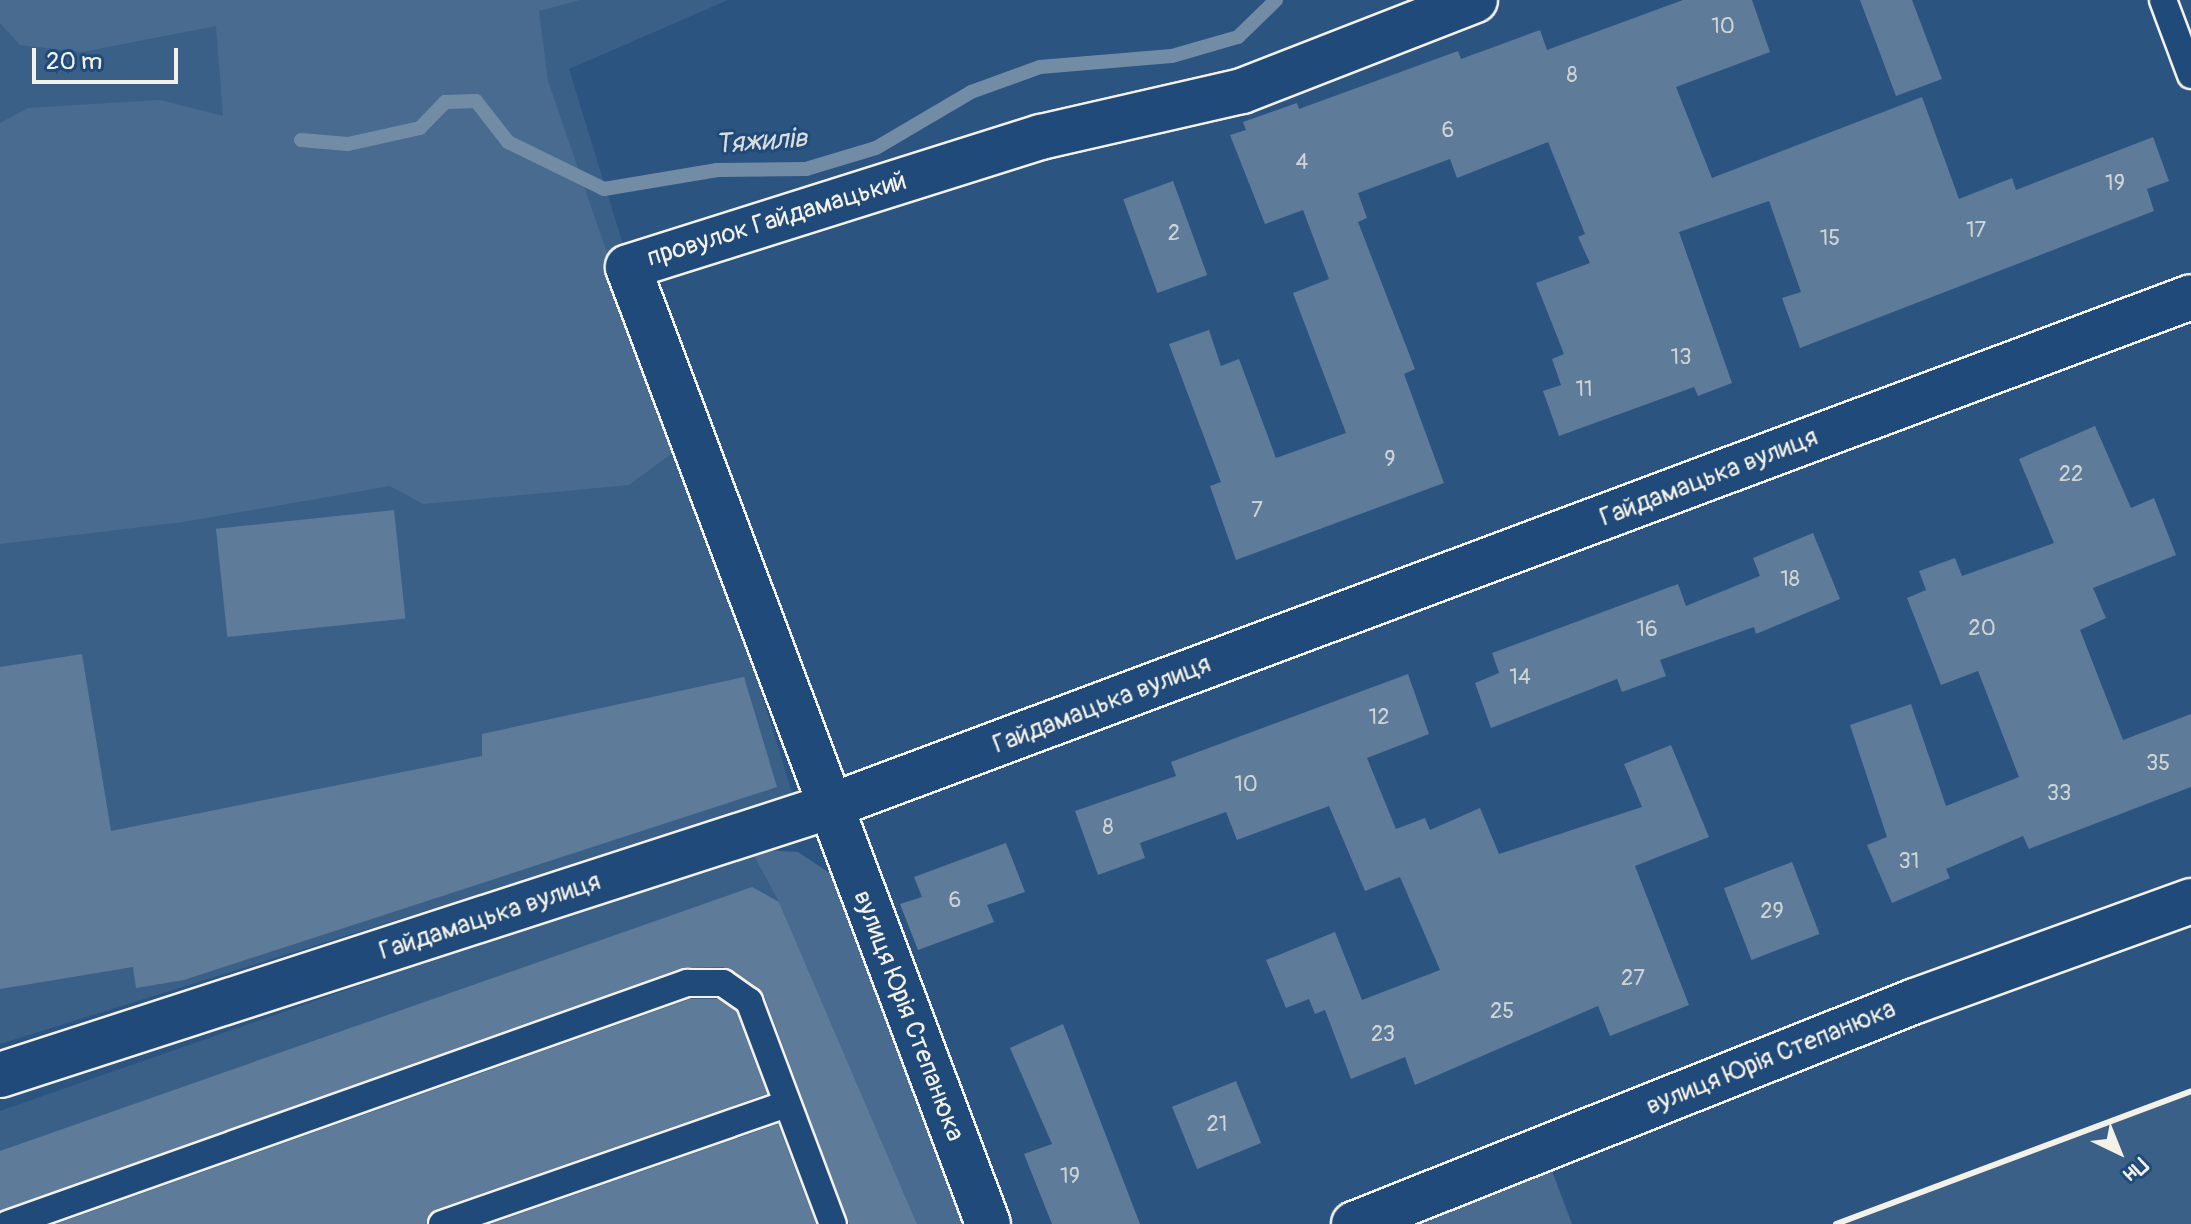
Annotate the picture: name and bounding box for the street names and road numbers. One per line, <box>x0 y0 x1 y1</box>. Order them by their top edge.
street label: провулок Гайдамацький <box>643 166 911 274</box>
street label: Гайдамацька вулиця <box>1596 422 1822 534</box>
street label: Гайдамацька вулиця <box>989 649 1215 761</box>
street label: Гайдамацька вулиця <box>375 866 605 968</box>
street label: вулиця Юрія Степанюка <box>846 886 970 1146</box>
street label: вулиця Юрія Степанюка <box>1642 994 1900 1122</box>

